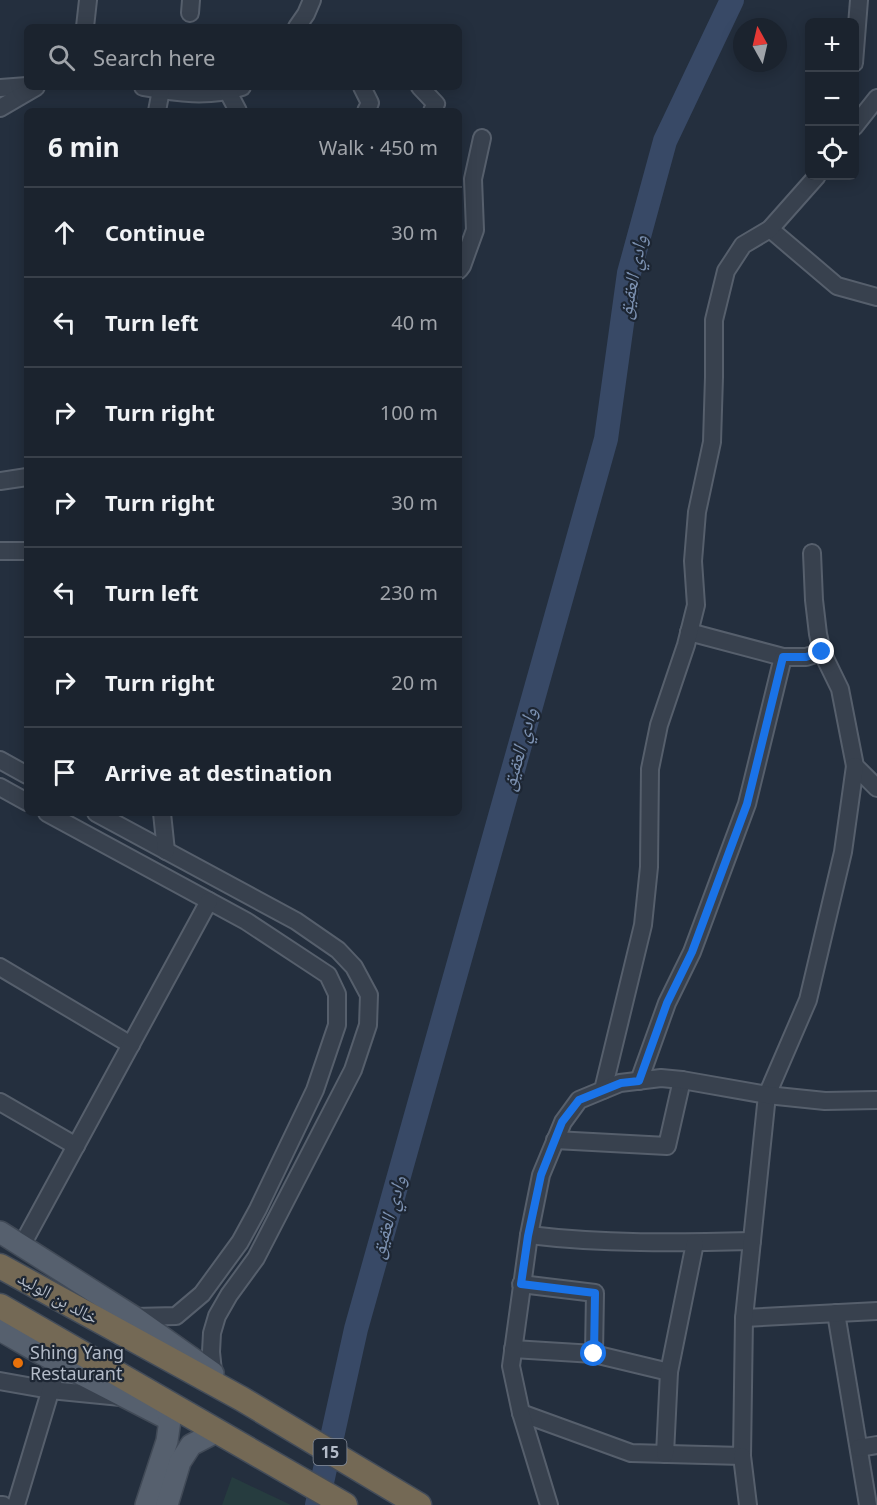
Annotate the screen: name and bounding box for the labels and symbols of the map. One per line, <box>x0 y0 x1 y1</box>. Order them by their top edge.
north arrow <box>733 18 787 72</box>
water label: وادي العقيق <box>610 233 656 322</box>
route end <box>808 638 834 664</box>
water label: وادي العقيق <box>494 704 546 794</box>
water label: وادي العقيق <box>363 1172 415 1262</box>
street label: خالد بن الوليد <box>14 1265 103 1329</box>
place label: Shing Yang Restaurant <box>30 1340 124 1385</box>
route start <box>580 1340 606 1366</box>
marker: Shing Yang Restaurant <box>11 1356 25 1370</box>
road number: 15 <box>314 1439 346 1465</box>

